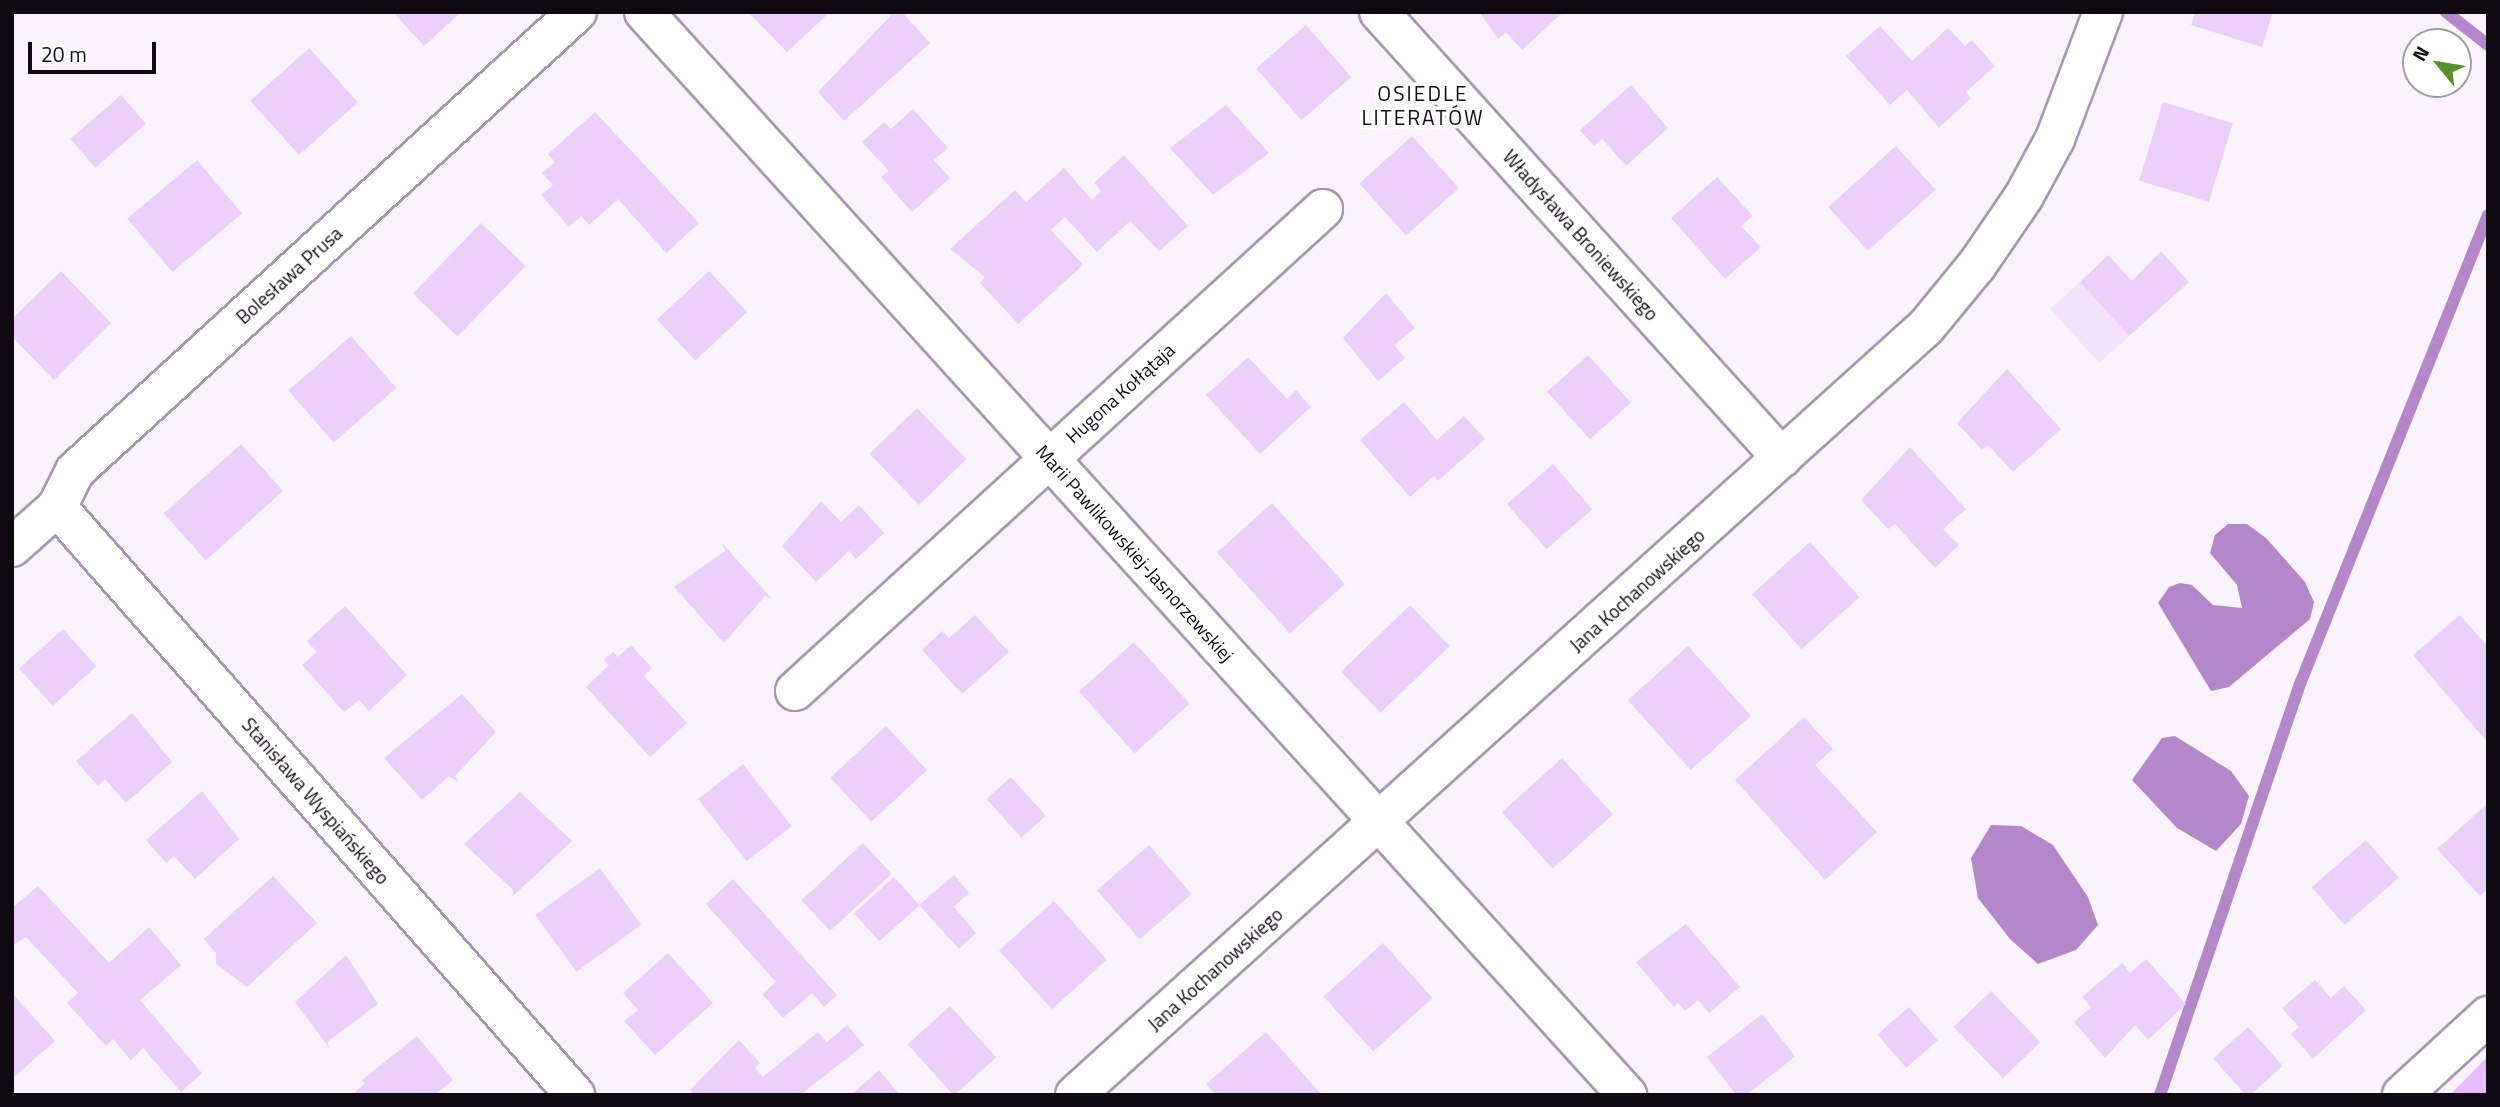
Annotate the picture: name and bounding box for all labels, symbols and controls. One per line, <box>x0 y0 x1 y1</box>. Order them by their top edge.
scale bar <box>32 28 159 72</box>
north arrow <box>2402 28 2472 98</box>
text: 20 m <box>41 38 87 70</box>
text: N <box>2404 40 2436 66</box>
district label: OSIEDLE LITERATÓW <box>1363 80 1483 130</box>
street label: Władysława Broniewskiego <box>1498 145 1664 325</box>
street label: Bolesława Prusa <box>231 222 347 328</box>
street label: Hugona Kołłątaja <box>1061 338 1179 448</box>
street label: Marii Pawlikowskiej-Jasnorzewskiej <box>1031 440 1239 666</box>
street label: Jana Kochanowskiego <box>1565 523 1709 657</box>
street label: Stanisława Wyspiańskiego <box>237 713 395 889</box>
street label: Jana Kochanowskiego <box>1143 902 1287 1036</box>

